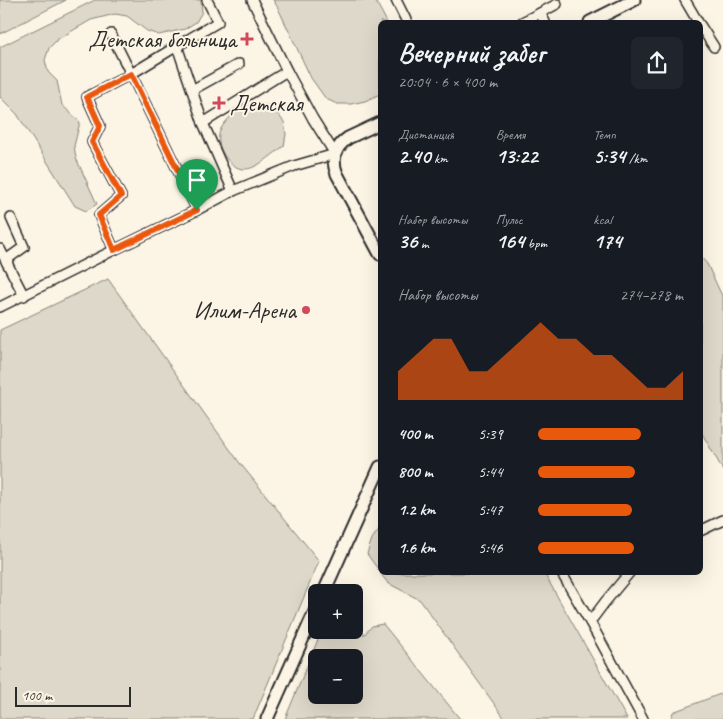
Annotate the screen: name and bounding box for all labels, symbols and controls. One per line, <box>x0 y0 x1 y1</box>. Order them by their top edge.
place label: Детская больница <box>88 24 238 54</box>
marker: Детская больница <box>240 32 254 46</box>
text: Вечерний забег <box>398 35 545 70</box>
button: share <box>631 37 683 89</box>
text: 20:04 · 6 × 400 m <box>398 72 497 92</box>
place label: Детская <box>230 88 304 118</box>
marker: Детская <box>212 96 226 110</box>
text: Дистанция <box>398 126 454 143</box>
text: Время <box>496 126 525 143</box>
text: Темп <box>593 126 616 143</box>
text: 2.40 <box>398 143 431 169</box>
text: 13:22 <box>496 143 538 169</box>
text: 5:34 <box>593 143 626 169</box>
text: km <box>431 150 448 167</box>
text: /km <box>626 150 647 167</box>
pin <box>176 159 218 210</box>
icon: arrive <box>183 166 211 194</box>
text: Набор высоты <box>398 211 467 228</box>
text: Пульс <box>496 211 523 228</box>
text: kcal <box>593 211 612 228</box>
text: 36 <box>398 228 417 254</box>
text: 164 <box>496 228 524 254</box>
text: 174 <box>593 228 622 254</box>
text: m <box>417 235 429 252</box>
text: bpm <box>524 235 547 252</box>
text: Набор высоты <box>398 285 477 305</box>
text: 274–278 m <box>620 285 683 305</box>
place label: Илим-Арена <box>194 295 297 325</box>
marker: Илим-Арена <box>300 304 312 316</box>
text: 400 m <box>398 424 433 444</box>
text: 5:39 <box>478 424 503 444</box>
text: 800 m <box>398 462 433 482</box>
text: 5:44 <box>478 462 503 482</box>
text: 1.2 km <box>398 500 435 520</box>
text: 5:47 <box>478 500 503 520</box>
text: 1.6 km <box>398 538 436 558</box>
text: 5:46 <box>478 538 503 558</box>
map controls <box>308 584 363 704</box>
button: + <box>308 584 363 639</box>
button: − <box>308 649 363 704</box>
scale bar <box>15 684 131 707</box>
text: 100 m <box>22 687 52 704</box>

